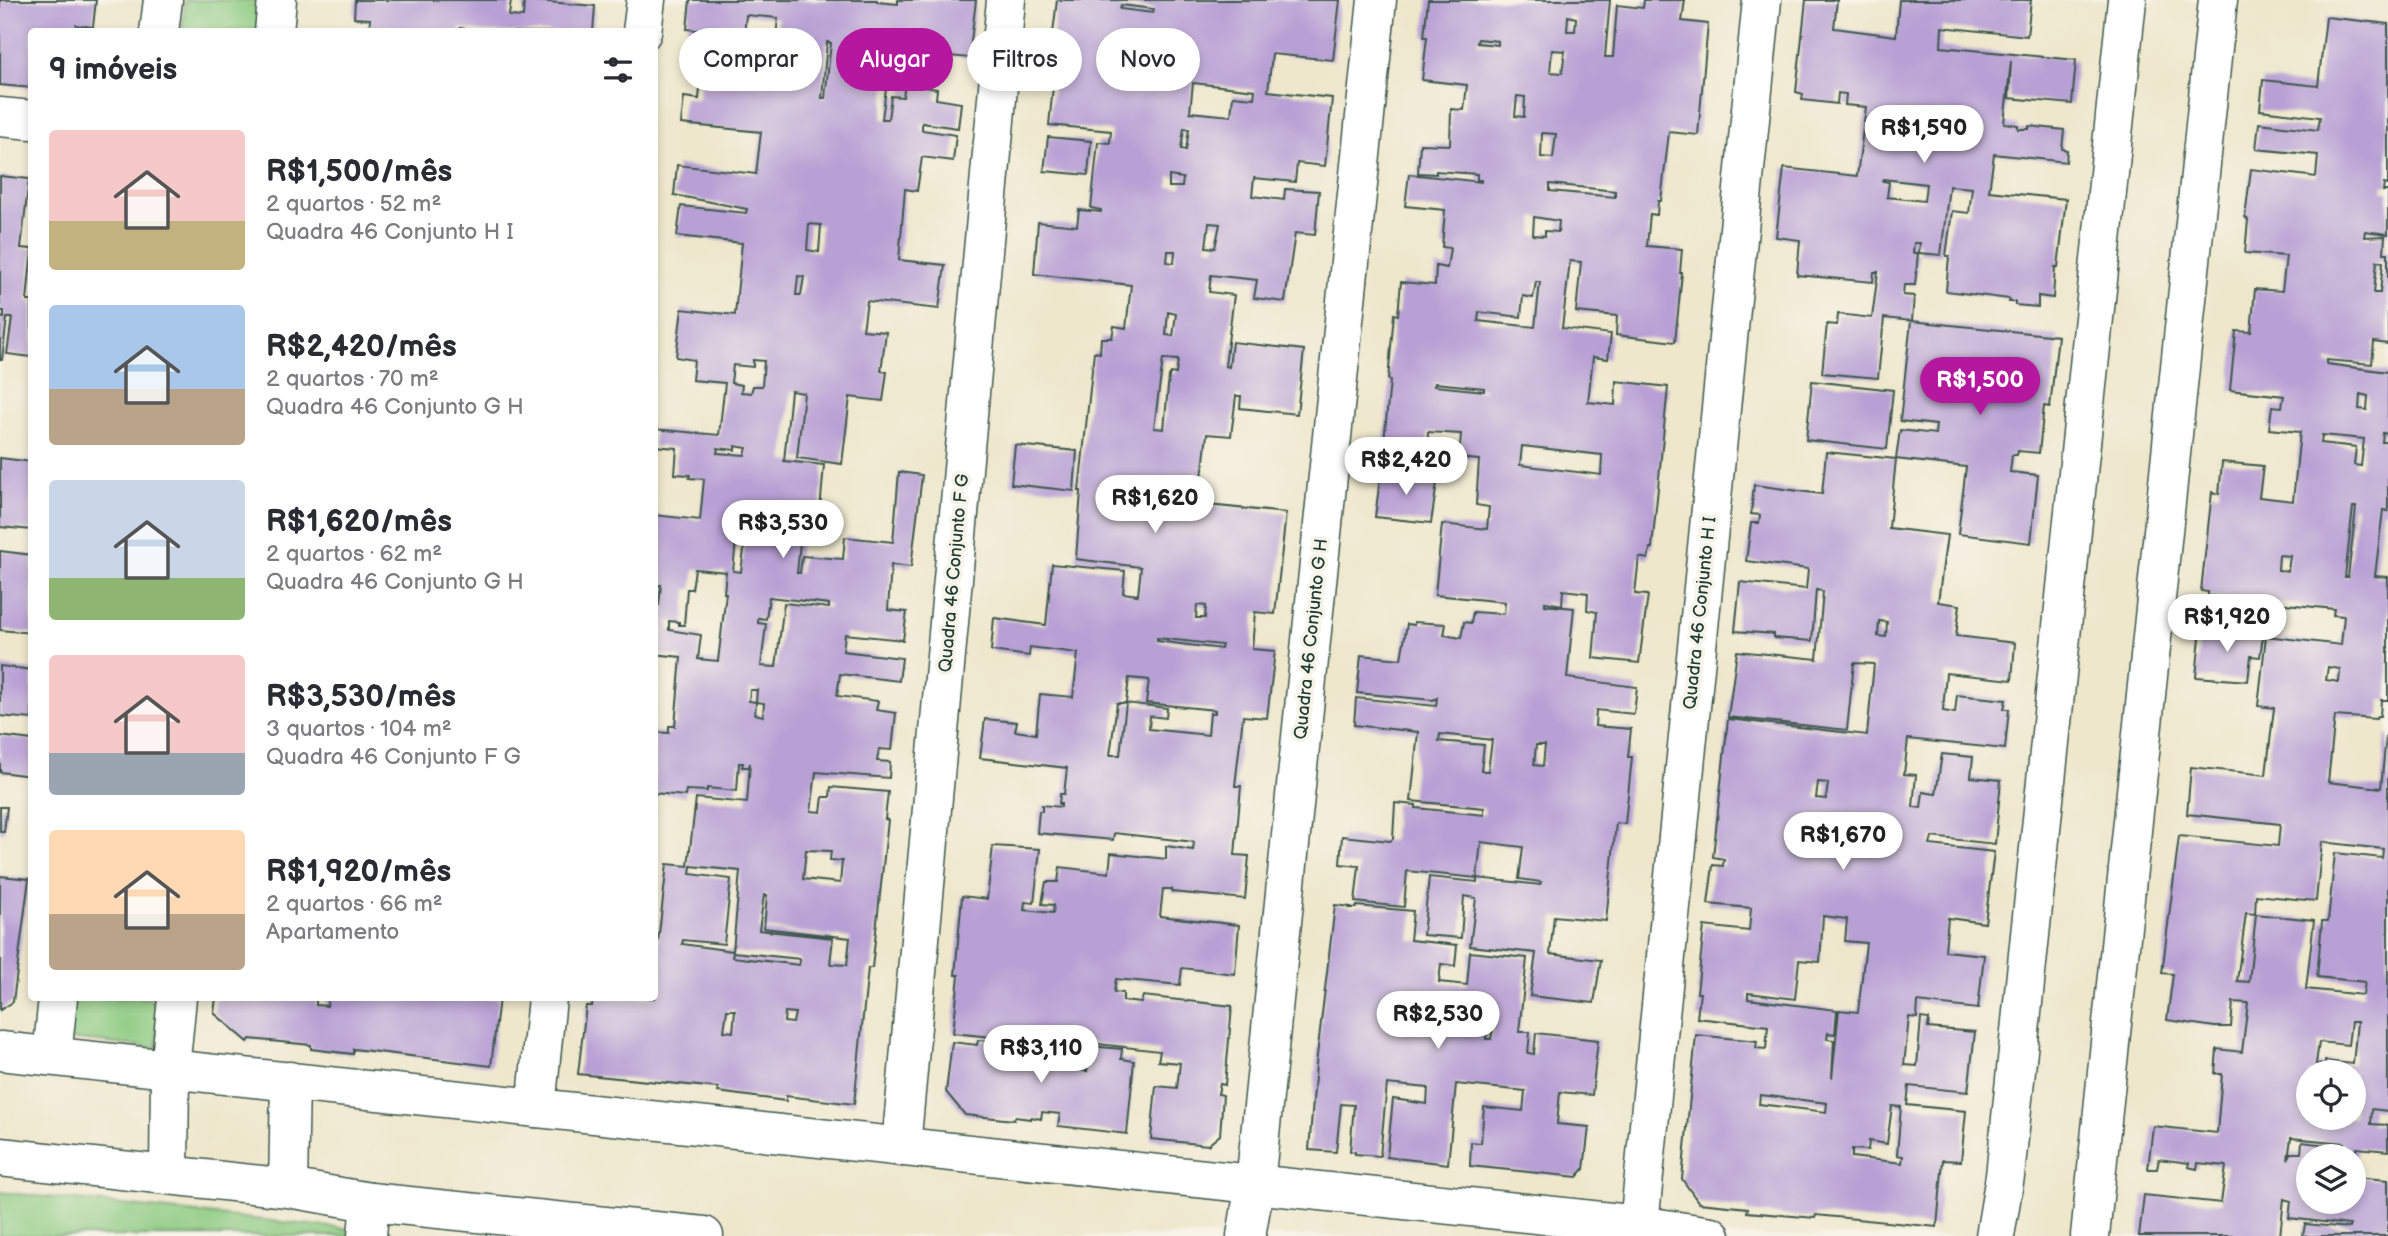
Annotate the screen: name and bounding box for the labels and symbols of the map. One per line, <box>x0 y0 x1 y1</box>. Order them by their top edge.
pin: R$1,590 <box>1859 106 1989 165</box>
pin: R$1,500 <box>1915 358 2045 417</box>
pin: R$2,420 <box>1341 438 1471 497</box>
street label: Quadra 46 Conjunto F G <box>935 473 973 673</box>
pin: R$1,620 <box>1090 476 1220 535</box>
pin: R$3,530 <box>718 500 848 560</box>
street label: Quadra 46 Conjunto H I <box>1679 516 1721 710</box>
street label: Quadra 46 Conjunto G H <box>1290 538 1332 740</box>
pin: R$1,920 <box>2162 594 2292 654</box>
pin: R$1,670 <box>1778 812 1908 872</box>
pin: R$2,530 <box>1373 992 1503 1051</box>
pin: R$3,110 <box>976 1026 1106 1085</box>

